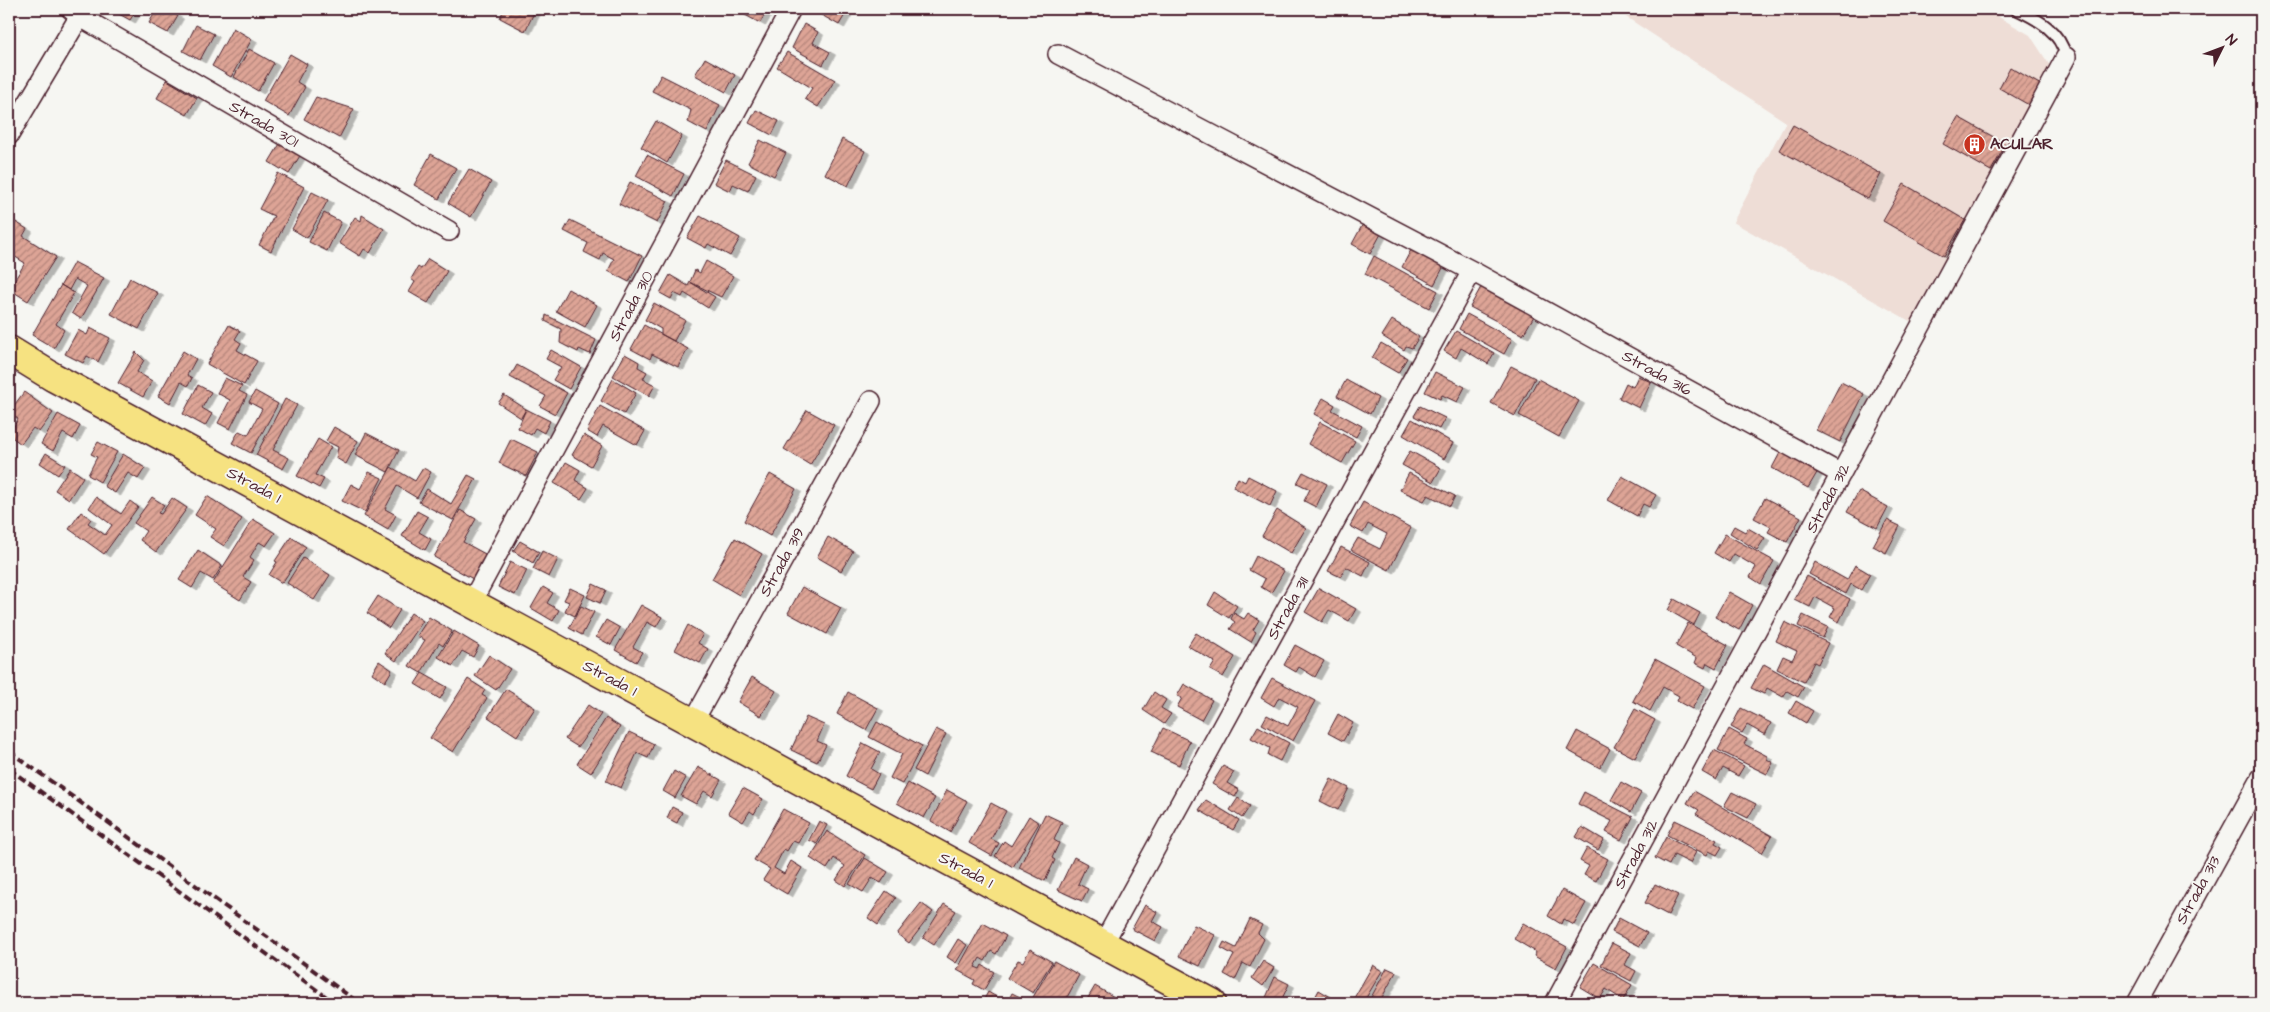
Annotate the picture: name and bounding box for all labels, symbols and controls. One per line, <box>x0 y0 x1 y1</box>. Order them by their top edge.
north arrow <box>2198 22 2248 72</box>
text: N <box>2221 30 2241 50</box>
street label: Strada 301 <box>225 95 303 153</box>
building icon: ACULAR <box>1962 132 1986 156</box>
place label: ACULAR <box>1990 133 2053 155</box>
street label: Strada 310 <box>603 267 659 345</box>
street label: Strada 316 <box>1618 345 1696 401</box>
street label: Strada 312 <box>1800 459 1856 537</box>
street label: Strada 1 <box>223 462 285 508</box>
street label: Strada 319 <box>754 524 810 600</box>
street label: Strada 311 <box>1262 573 1314 643</box>
street label: Strada 1 <box>579 655 641 701</box>
street label: Strada 312 <box>1608 815 1664 893</box>
street label: Strada 1 <box>935 847 997 893</box>
street label: Strada 313 <box>2170 852 2226 928</box>

